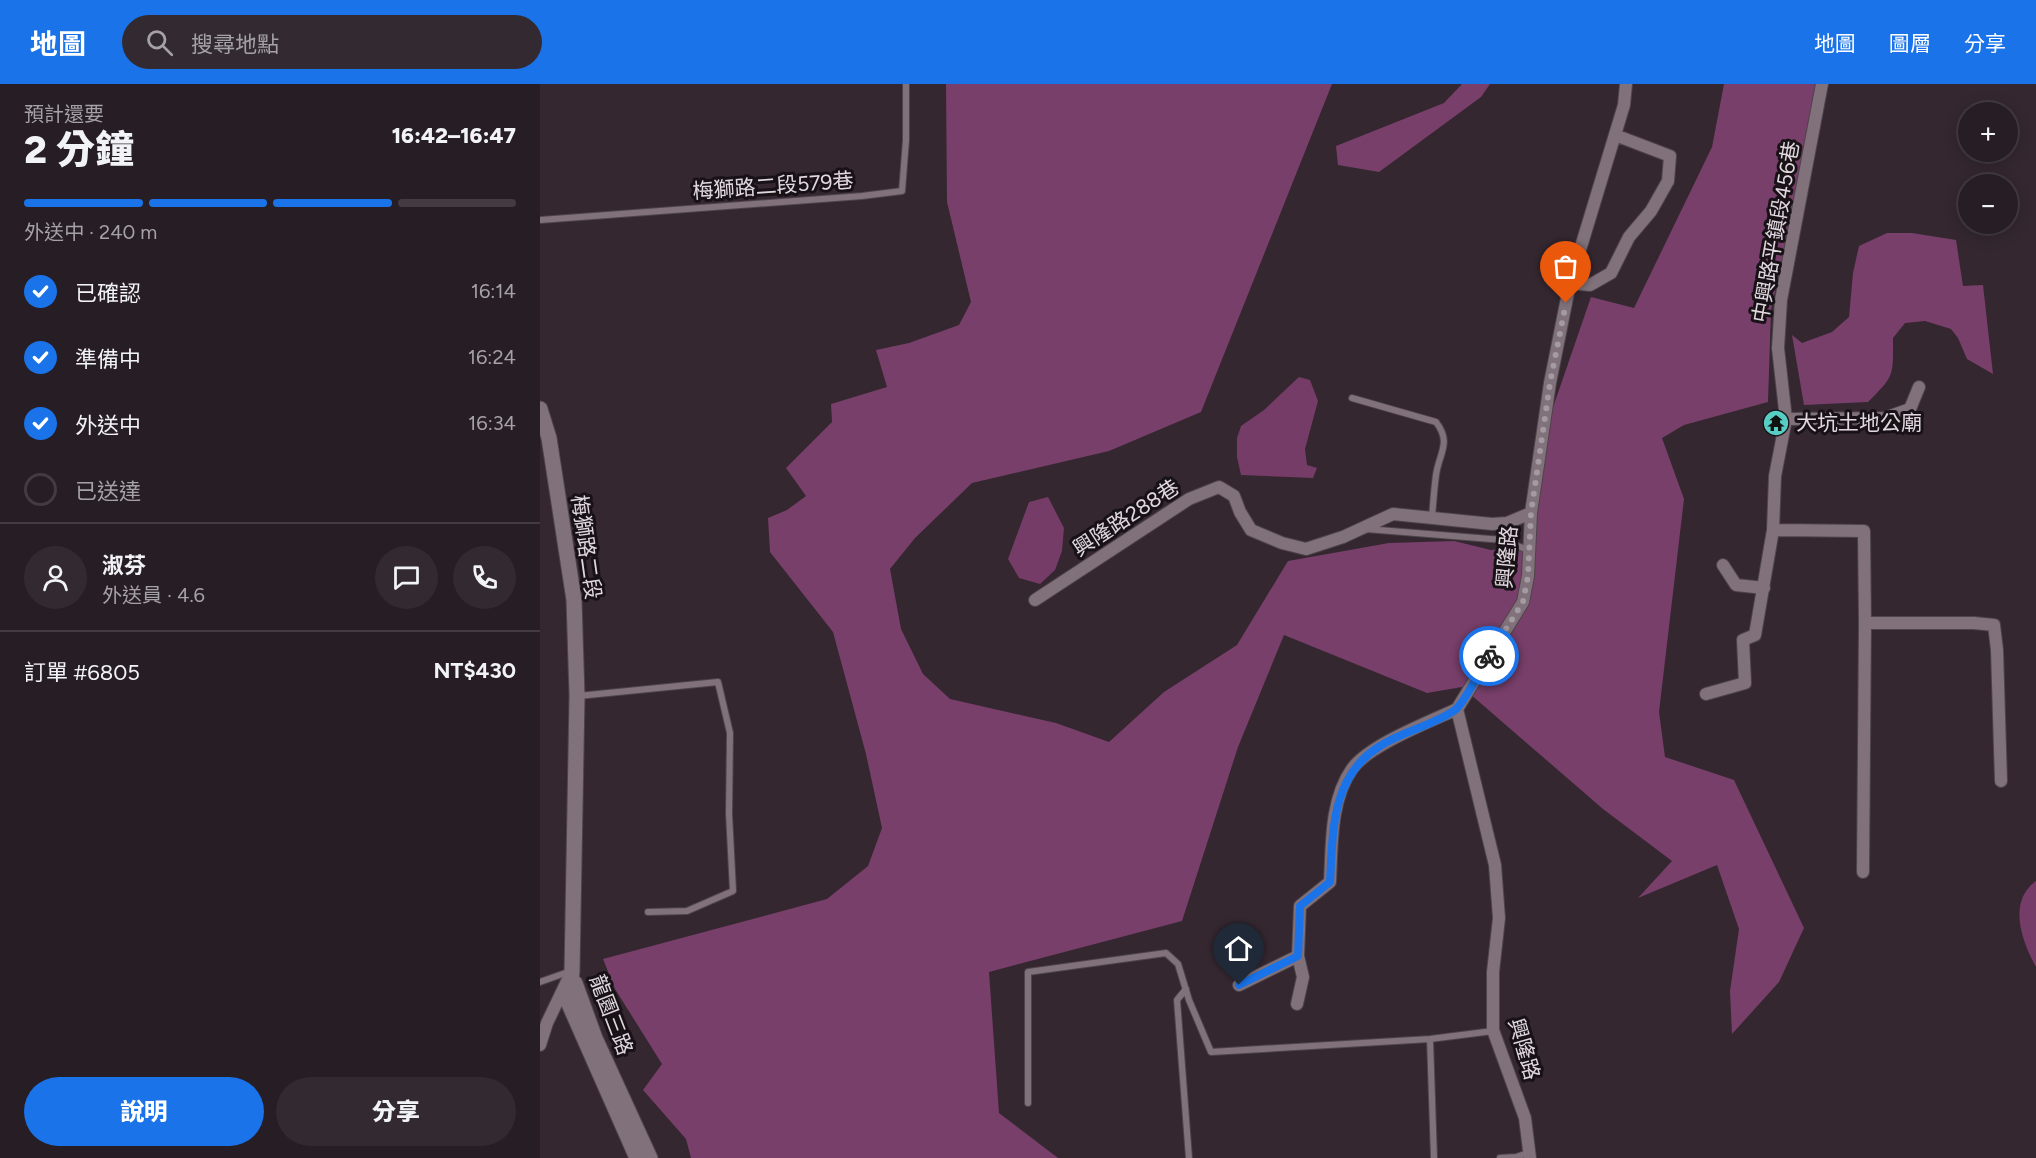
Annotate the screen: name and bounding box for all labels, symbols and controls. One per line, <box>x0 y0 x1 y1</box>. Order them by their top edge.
search box <box>122 15 542 69</box>
icon: search <box>143 26 176 59</box>
text: 地圖 <box>30 27 86 61</box>
text: 搜尋地點 <box>191 31 279 58</box>
text: 地圖 <box>1814 31 1856 56</box>
text: 圖層 <box>1889 31 1931 56</box>
text: 分享 <box>1964 31 2006 56</box>
text: 預計還要 <box>24 102 104 126</box>
map controls <box>1958 102 2018 234</box>
button: + <box>1958 102 2018 162</box>
text: 16:42–16:47 <box>392 122 516 149</box>
text: 2 分鐘 <box>24 126 134 173</box>
street label: 中興路平鎮段456巷 <box>1747 139 1804 325</box>
street label: 梅獅路二段579巷 <box>692 167 854 204</box>
button: − <box>1958 174 2018 234</box>
text: 外送中 · 240 m <box>24 220 157 244</box>
pin <box>1540 241 1591 303</box>
icon: bag <box>1549 250 1582 283</box>
icon: check <box>24 275 57 308</box>
text: 16:14 <box>471 279 516 303</box>
text: 已確認 <box>75 280 141 307</box>
icon: check <box>24 341 57 374</box>
text: 16:24 <box>468 345 516 369</box>
text: 準備中 <box>75 346 141 373</box>
icon: check <box>24 407 57 440</box>
temple icon: 大坑土地公廟 <box>1761 408 1791 438</box>
place label: 大坑土地公廟 <box>1796 410 1922 435</box>
text: 16:34 <box>468 411 516 435</box>
text: 外送中 <box>75 412 141 439</box>
street label: 興隆路288巷 <box>1068 474 1183 561</box>
text: 已送達 <box>75 478 141 505</box>
street label: 梅獅路二段 <box>567 493 606 601</box>
street label: 興隆路 <box>1491 524 1522 589</box>
button: person <box>24 546 87 609</box>
button: chat <box>375 546 438 609</box>
button: phone <box>453 546 516 609</box>
text: 淑芬 <box>102 552 146 579</box>
text: 外送員 · 4.6 <box>102 583 205 607</box>
courier <box>1459 626 1519 686</box>
icon: bike <box>1473 640 1506 673</box>
text: NT$430 <box>434 657 516 684</box>
text: 訂單 #6805 <box>24 659 140 686</box>
pin <box>1213 923 1264 985</box>
icon: home <box>1222 932 1255 965</box>
street label: 龍園三路 <box>585 971 638 1059</box>
street label: 興隆路 <box>1504 1015 1545 1083</box>
button: 說明 <box>24 1077 264 1146</box>
button: 分享 <box>276 1077 516 1146</box>

